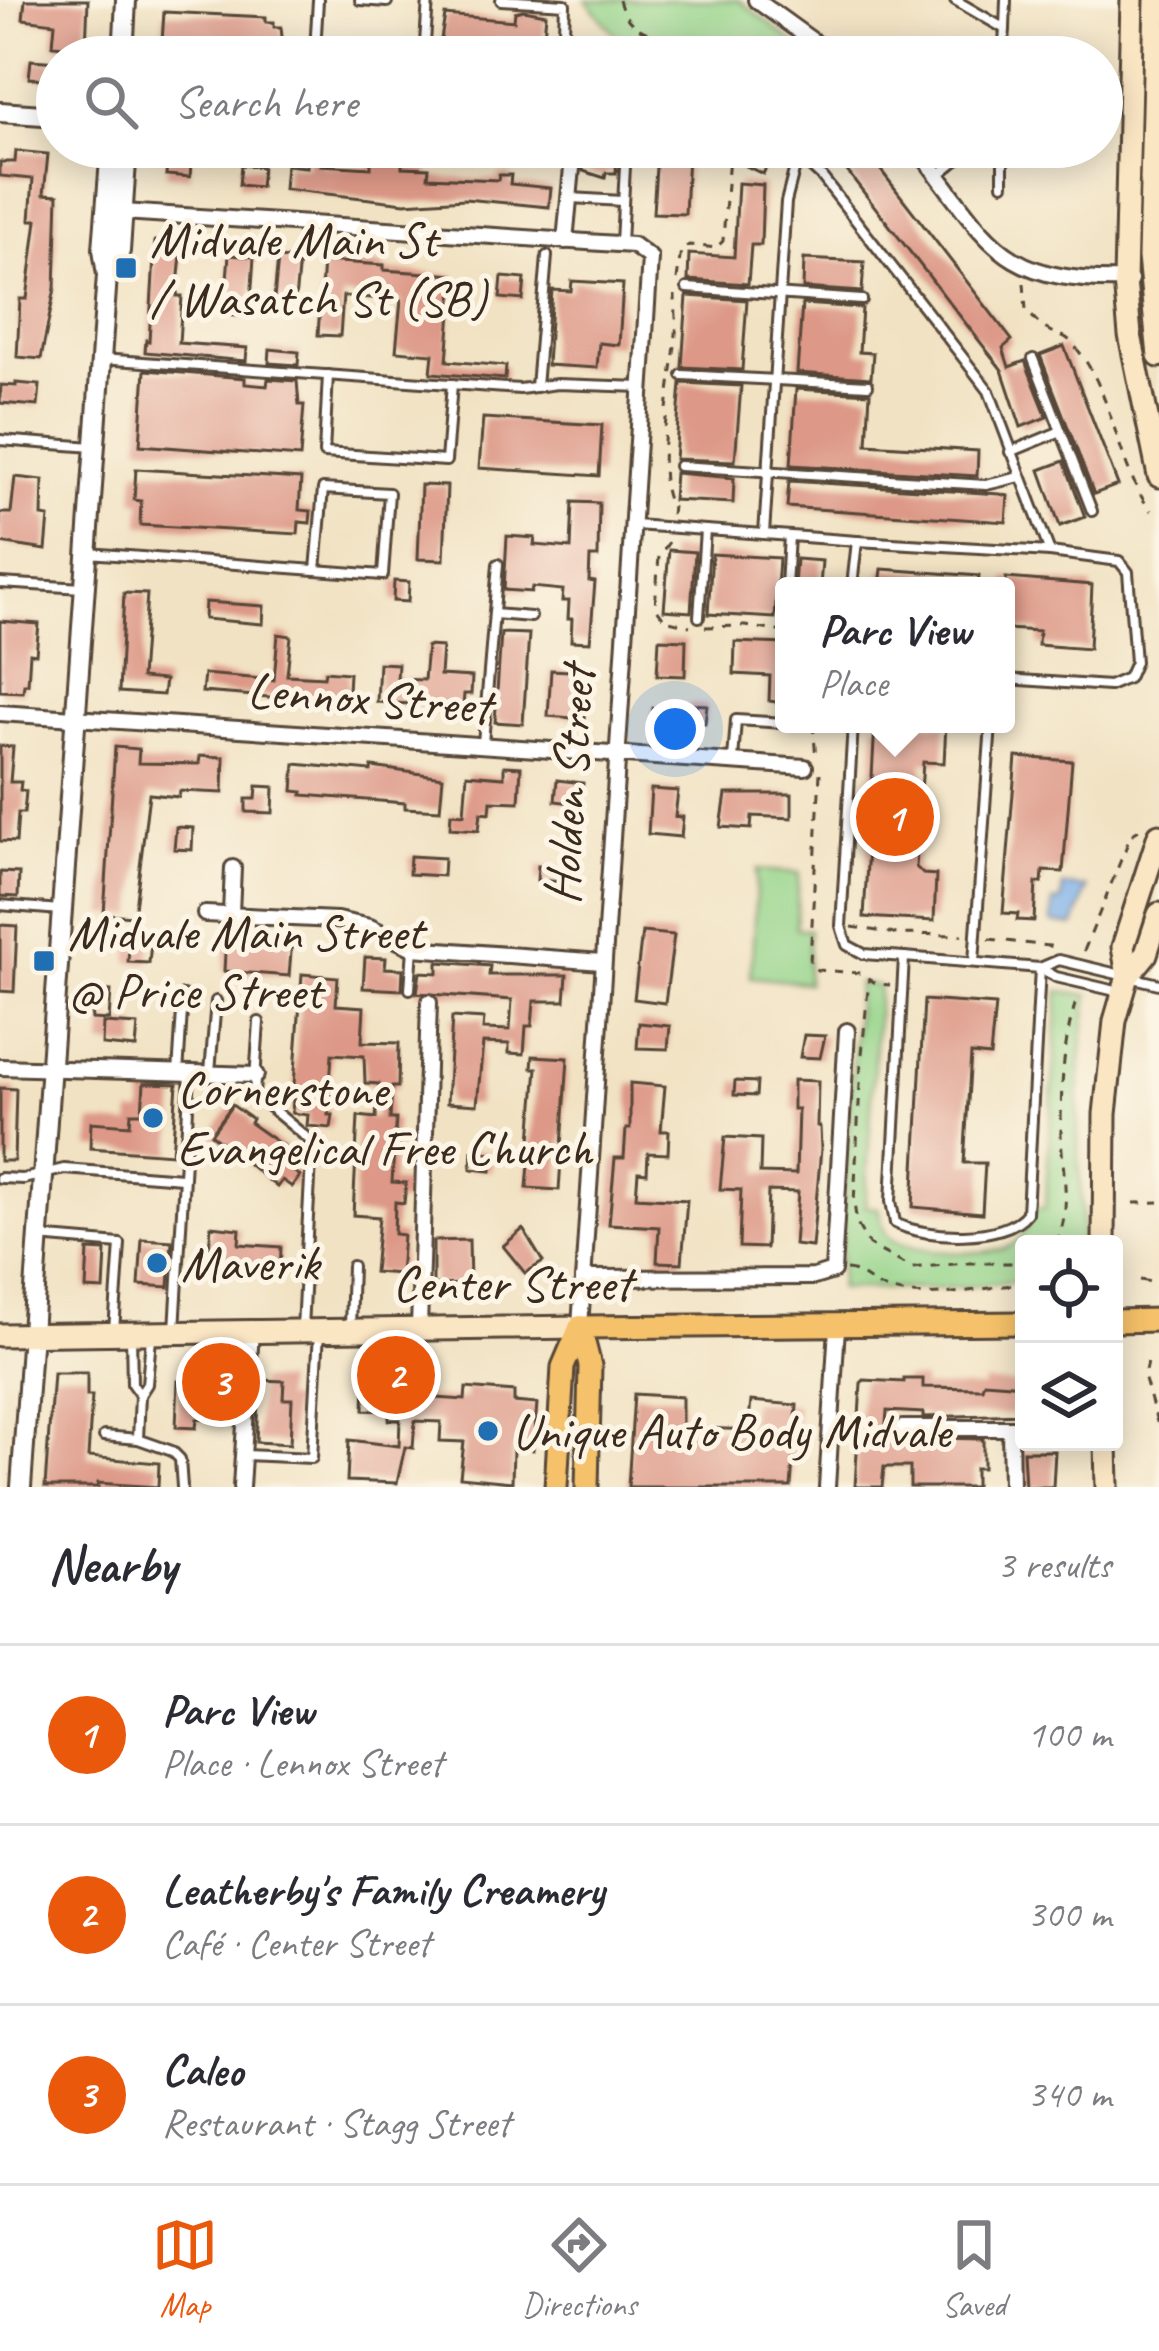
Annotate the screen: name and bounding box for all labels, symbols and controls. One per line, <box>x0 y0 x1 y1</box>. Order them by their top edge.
search box <box>36 36 1123 168</box>
icon: search <box>78 69 144 135</box>
text: Search here <box>174 74 357 131</box>
place label: Midvale Main St / Wasatch St (SB) <box>150 207 490 330</box>
marker: Midvale Main St / Wasatch St (SB) <box>113 255 139 281</box>
popup <box>775 577 1015 733</box>
text: Parc View <box>819 602 971 659</box>
street label: Lennox Street <box>246 658 499 739</box>
street label: Holden Street <box>529 658 610 906</box>
text: Place <box>819 659 888 708</box>
your location <box>645 699 705 759</box>
pin: 1 <box>856 772 934 862</box>
place label: Midvale Main Street @ Price Street <box>68 900 429 1023</box>
marker: Midvale Main Street @ Price Street <box>31 948 57 974</box>
place label: Cornerstone Evangelical Free Church <box>177 1057 594 1180</box>
marker: Cornerstone Evangelical Free Church <box>140 1105 166 1131</box>
place label: Maverik <box>181 1231 322 1295</box>
map controls <box>1015 1235 1123 1451</box>
button: locate <box>1015 1235 1123 1343</box>
marker: Maverik <box>144 1250 170 1276</box>
street label: Center Street <box>393 1251 638 1315</box>
pin: 2 <box>357 1330 435 1420</box>
pin: 3 <box>182 1337 260 1427</box>
button: layers <box>1015 1343 1123 1451</box>
place label: Unique Auto Body Midvale <box>512 1399 954 1463</box>
marker: Unique Auto Body Midvale <box>475 1418 501 1444</box>
text: Nearby <box>48 1533 176 1597</box>
text: 3 results <box>997 1541 1111 1590</box>
text: Parc View <box>162 1682 314 1739</box>
text: 1 <box>78 1710 96 1759</box>
text: 100 m <box>1027 1710 1111 1759</box>
text: Place · Lennox Street <box>162 1739 443 1788</box>
text: Leatherby's Family Creamery <box>162 1862 604 1919</box>
text: 2 <box>78 1890 96 1939</box>
text: 300 m <box>1027 1890 1111 1939</box>
text: Café · Center Street <box>162 1919 430 1968</box>
text: Caleo <box>162 2042 243 2099</box>
text: 3 <box>78 2070 96 2119</box>
text: 340 m <box>1027 2070 1111 2119</box>
text: Restaurant · Stagg Street <box>162 2099 510 2148</box>
tab: Map <box>152 2212 218 2326</box>
tab: Directions <box>522 2212 637 2326</box>
tab: Saved <box>941 2212 1007 2326</box>

